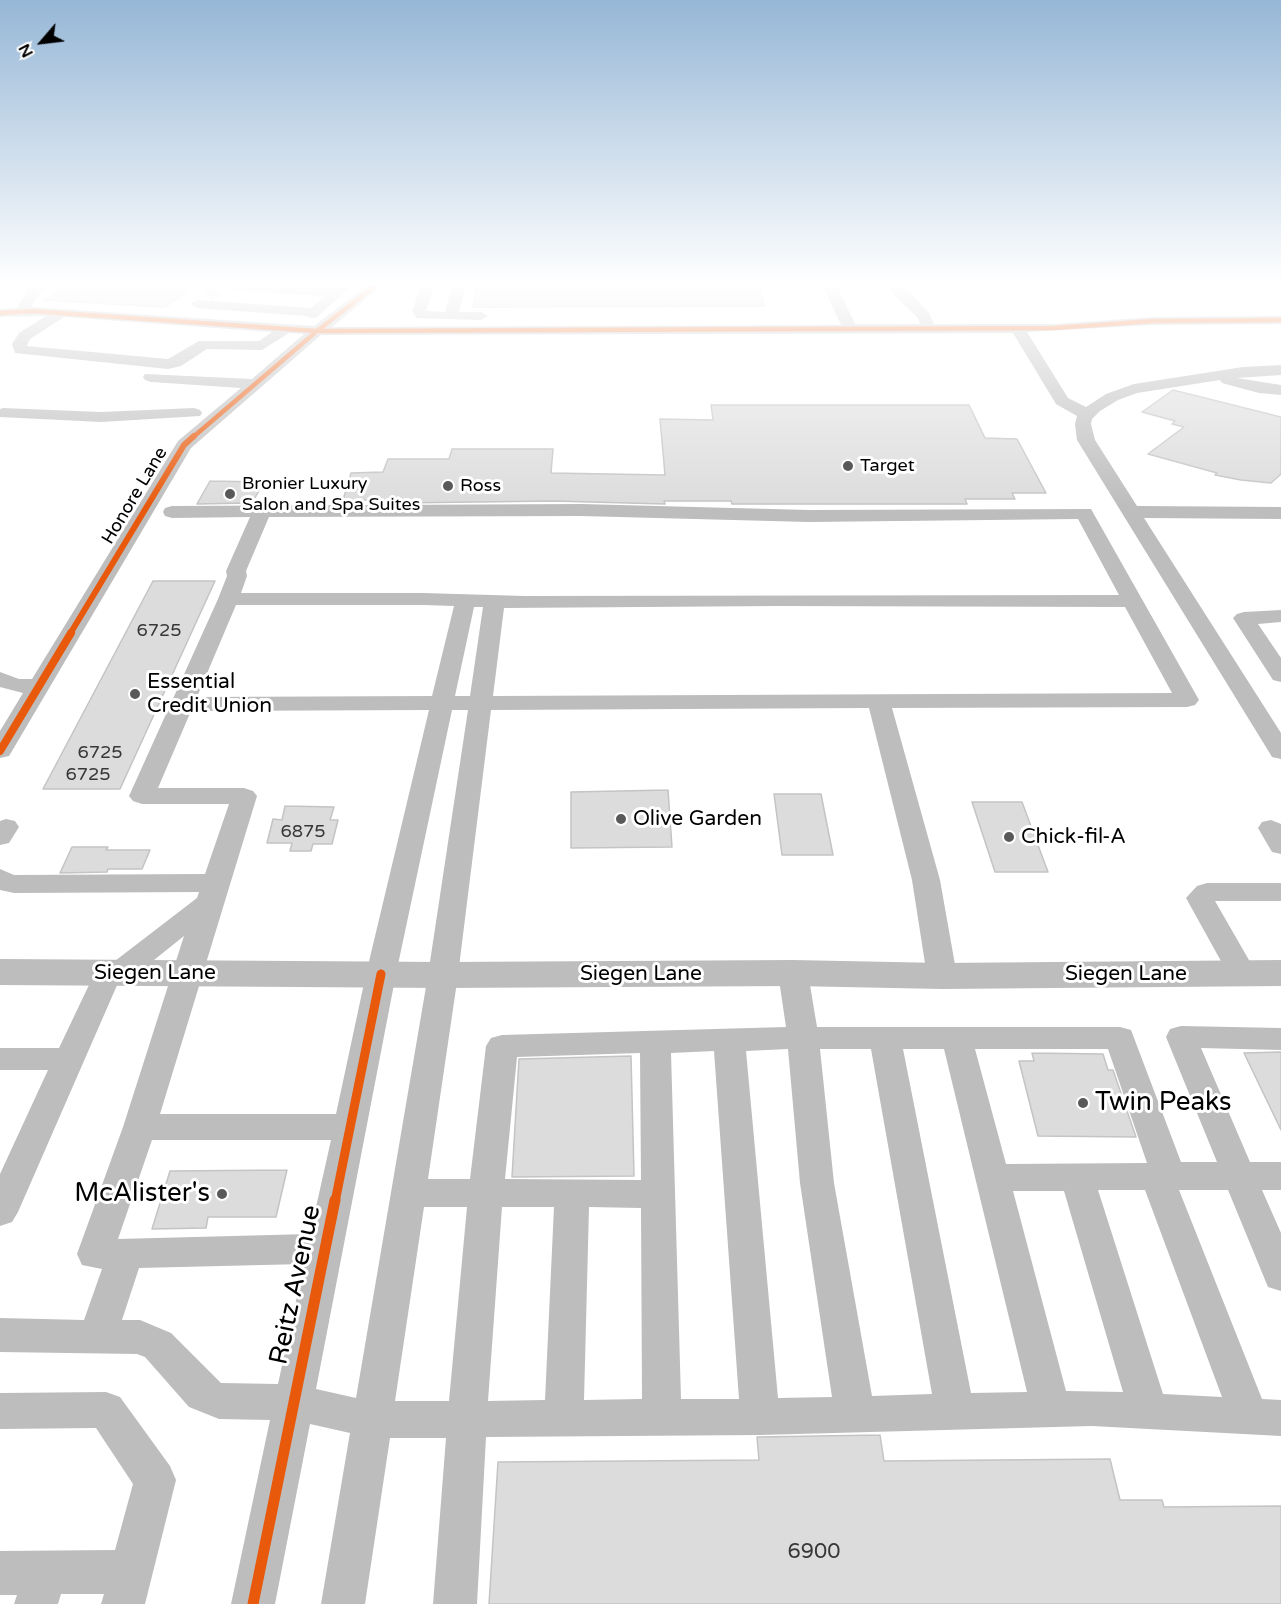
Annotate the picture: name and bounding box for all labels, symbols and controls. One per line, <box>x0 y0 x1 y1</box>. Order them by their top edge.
north arrow <box>12 12 72 72</box>
text: N <box>14 40 38 61</box>
street label: Honore Lane <box>98 444 172 548</box>
place label: Target <box>860 455 915 477</box>
marker: Target <box>841 459 855 473</box>
place label: Bronier Luxury Salon and Spa Suites <box>242 473 420 516</box>
place label: Ross <box>460 475 501 497</box>
marker: Ross <box>441 479 455 493</box>
marker: Bronier Luxury Salon and Spa Suites <box>223 487 237 501</box>
house number: 6725 <box>136 620 182 642</box>
place label: Essential Credit Union <box>147 669 272 719</box>
marker: Essential Credit Union <box>128 687 142 701</box>
house number: 6725 <box>77 742 123 764</box>
house number: 6725 <box>65 764 111 786</box>
place label: Olive Garden <box>633 806 762 832</box>
marker: Olive Garden <box>614 812 628 826</box>
house number: 6875 <box>280 821 326 843</box>
place label: Chick-fil-A <box>1021 824 1126 850</box>
marker: Chick-fil-A <box>1002 830 1016 844</box>
street label: Siegen Lane <box>94 960 216 986</box>
street label: Siegen Lane <box>580 961 702 987</box>
street label: Siegen Lane <box>1065 961 1187 987</box>
place label: Twin Peaks <box>1095 1087 1232 1119</box>
marker: Twin Peaks <box>1076 1096 1090 1110</box>
place label: McAlister's <box>74 1178 210 1210</box>
marker: McAlister's <box>215 1187 229 1201</box>
street label: Reitz Avenue <box>264 1202 328 1368</box>
house number: 6900 <box>788 1539 840 1565</box>

